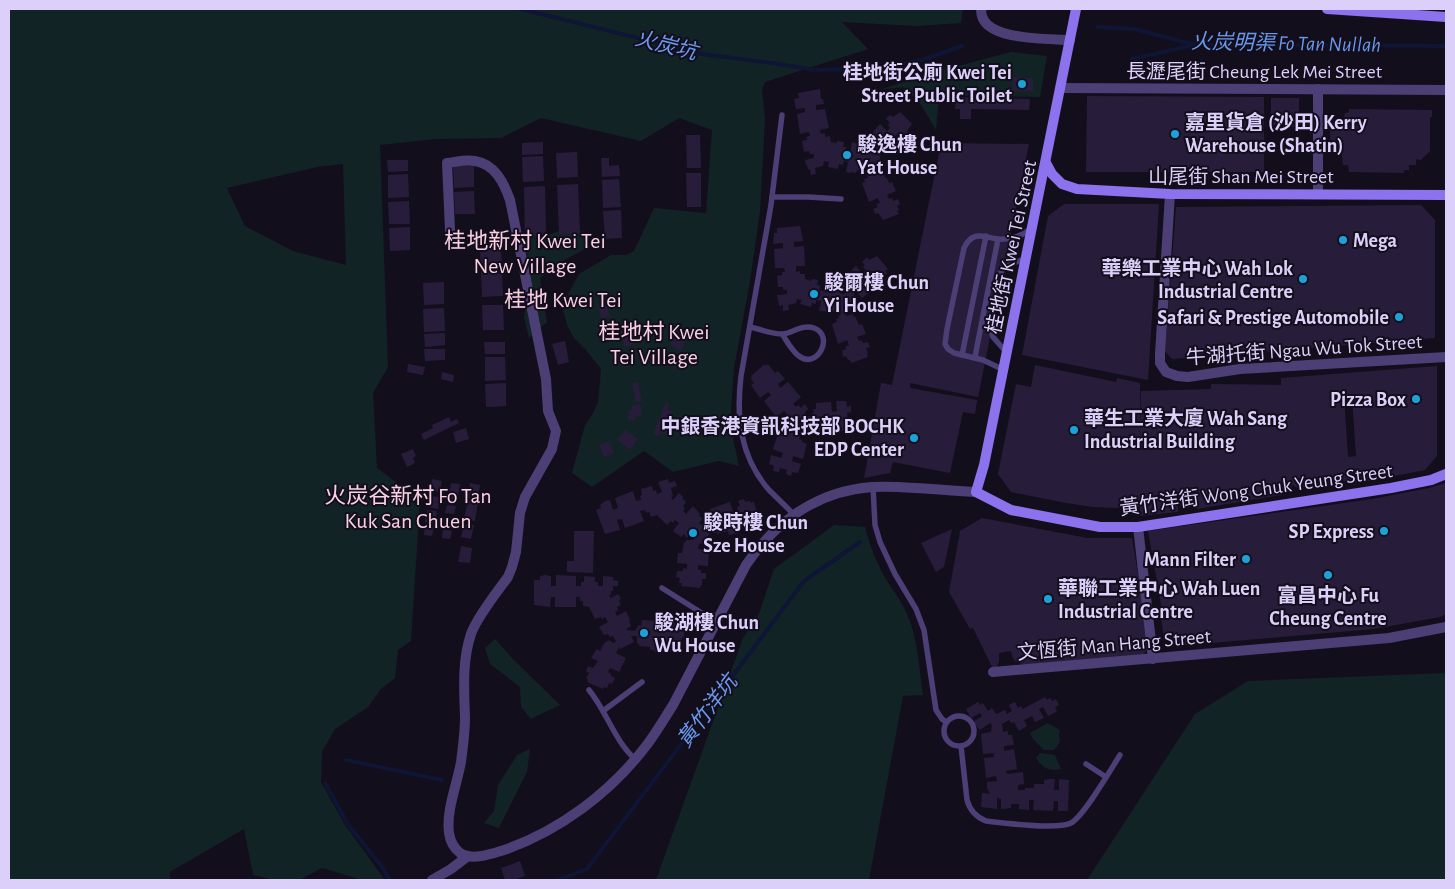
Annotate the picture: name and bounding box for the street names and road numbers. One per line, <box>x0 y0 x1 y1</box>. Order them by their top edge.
street label: 長瀝尾街 Cheung Lek Mei Street <box>1126 61 1383 82</box>
street label: 桂地街 Kwei Tei Street <box>983 158 1040 336</box>
street label: 山尾街 Shan Mei Street <box>1148 166 1334 187</box>
street label: 牛湖托街 Ngau Wu Tok Street <box>1185 331 1424 368</box>
street label: 黃竹洋街 Wong Chuk Yeung Street <box>1118 460 1395 519</box>
street label: 文恆街 Man Hang Street <box>1016 626 1212 663</box>

